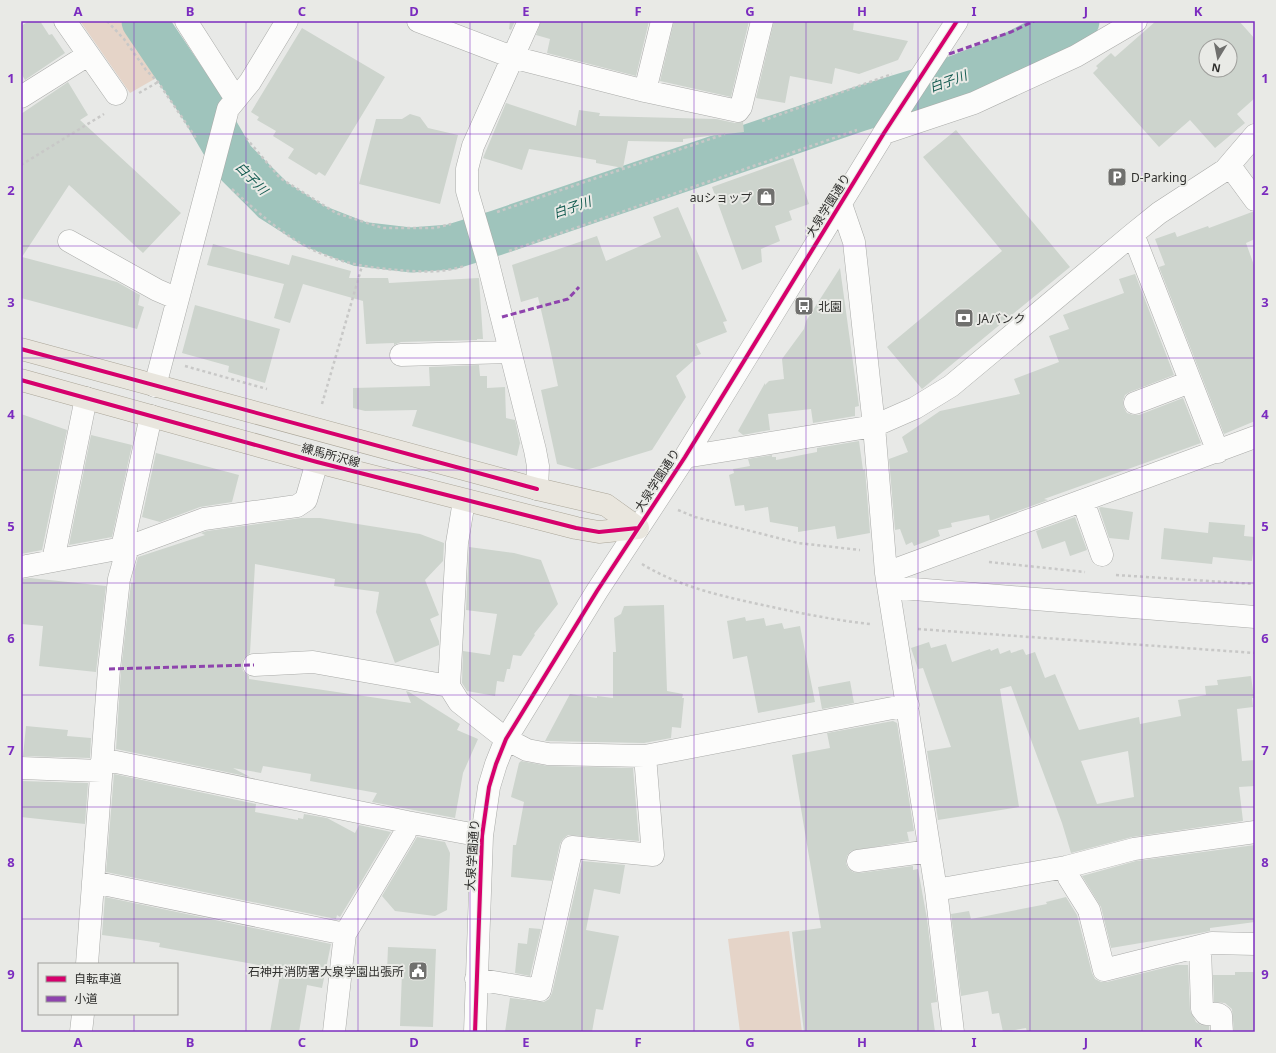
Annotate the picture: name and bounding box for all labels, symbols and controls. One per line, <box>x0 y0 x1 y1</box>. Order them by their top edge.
text: A <box>74 2 83 20</box>
text: B <box>186 2 194 20</box>
text: C <box>298 2 306 20</box>
text: D <box>409 2 419 20</box>
text: E <box>522 2 530 20</box>
text: F <box>634 2 642 20</box>
text: G <box>745 2 755 20</box>
text: H <box>857 2 867 20</box>
text: I <box>971 2 977 20</box>
text: J <box>1083 2 1088 20</box>
text: K <box>1194 2 1203 20</box>
north arrow <box>1198 38 1238 78</box>
text: N <box>1210 60 1222 77</box>
water label: 白子川 <box>927 65 971 96</box>
text: 1 <box>7 69 15 87</box>
text: 1 <box>1261 69 1269 87</box>
water label: 白子川 <box>232 158 273 200</box>
parking icon: D-Parking <box>1106 166 1128 188</box>
place label: D-Parking <box>1131 169 1187 186</box>
street label: 大泉学園通り <box>802 170 854 240</box>
text: 2 <box>7 181 15 199</box>
text: 2 <box>1261 181 1269 199</box>
shop icon: auショップ <box>755 186 777 208</box>
place label: auショップ <box>690 189 752 206</box>
water label: 白子川 <box>551 191 595 222</box>
text: 3 <box>7 293 15 311</box>
text: 3 <box>1261 293 1269 311</box>
bus stop icon: 北園 <box>793 295 815 317</box>
place label: 北園 <box>818 298 842 315</box>
bank icon: JAバンク <box>953 307 975 329</box>
place label: JAバンク <box>977 310 1026 327</box>
text: 4 <box>7 405 15 423</box>
text: 4 <box>1261 405 1269 423</box>
street label: 練馬所沢線 <box>300 439 362 471</box>
street label: 大泉学園通り <box>630 445 684 515</box>
text: 5 <box>7 517 15 535</box>
text: 5 <box>1261 517 1269 535</box>
text: 6 <box>7 629 15 647</box>
text: 6 <box>1261 629 1269 647</box>
text: 7 <box>7 741 15 759</box>
text: 7 <box>1261 741 1269 759</box>
street label: 大泉学園通り <box>461 818 483 892</box>
text: 8 <box>7 853 15 871</box>
text: 8 <box>1261 853 1269 871</box>
public building icon: 石神井消防署大泉学園出張所 <box>407 960 429 982</box>
legend <box>38 963 178 1015</box>
place label: 石神井消防署大泉学園出張所 <box>248 963 404 980</box>
text: 9 <box>7 965 15 983</box>
text: 9 <box>1261 965 1269 983</box>
text: 自転車道 <box>74 970 122 987</box>
text: 小道 <box>74 990 98 1007</box>
text: A <box>74 1033 83 1051</box>
text: B <box>186 1033 194 1051</box>
text: C <box>298 1033 306 1051</box>
text: D <box>409 1033 419 1051</box>
text: E <box>522 1033 530 1051</box>
text: F <box>634 1033 642 1051</box>
text: G <box>745 1033 755 1051</box>
text: H <box>857 1033 867 1051</box>
text: I <box>971 1033 977 1051</box>
text: J <box>1083 1033 1088 1051</box>
text: K <box>1194 1033 1203 1051</box>

